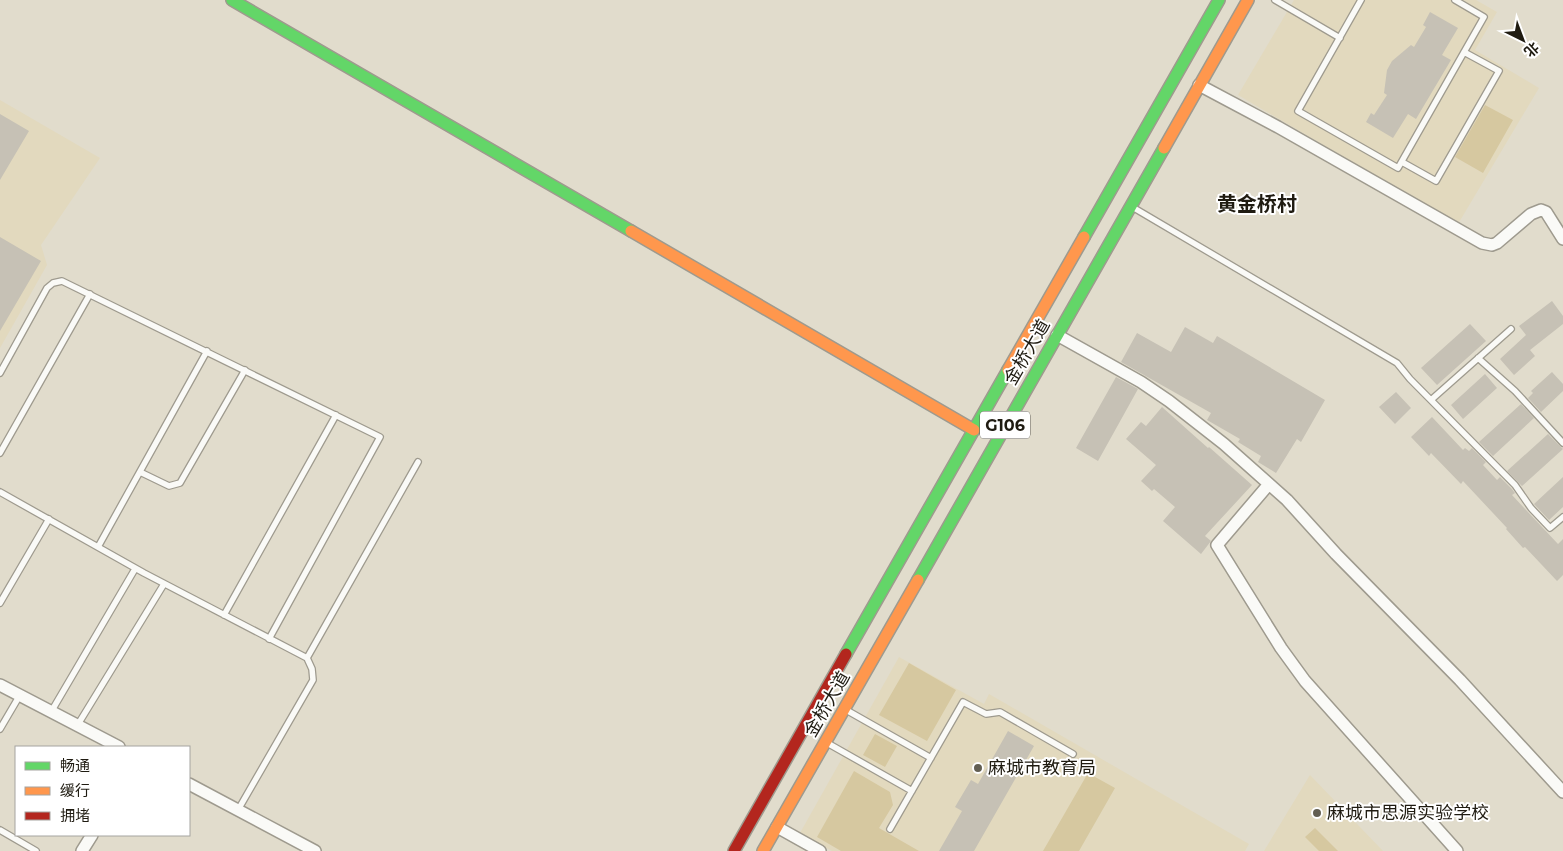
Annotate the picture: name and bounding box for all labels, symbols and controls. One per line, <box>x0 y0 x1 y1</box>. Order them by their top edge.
north arrow <box>1498 15 1548 65</box>
text: 北 <box>1520 38 1543 61</box>
district label: 黄金桥村 <box>1217 192 1297 216</box>
street label: 金桥大道 <box>999 315 1055 389</box>
road number: G106 <box>980 412 1030 438</box>
street label: 金桥大道 <box>799 667 855 741</box>
legend <box>15 746 190 836</box>
text: 畅通 <box>60 756 90 775</box>
place label: 麻城市教育局 <box>988 757 1096 779</box>
marker: 麻城市教育局 <box>972 762 984 774</box>
text: 缓行 <box>60 781 90 800</box>
place label: 麻城市思源实验学校 <box>1327 802 1489 824</box>
text: 拥堵 <box>60 806 90 825</box>
marker: 麻城市思源实验学校 <box>1311 807 1323 819</box>

